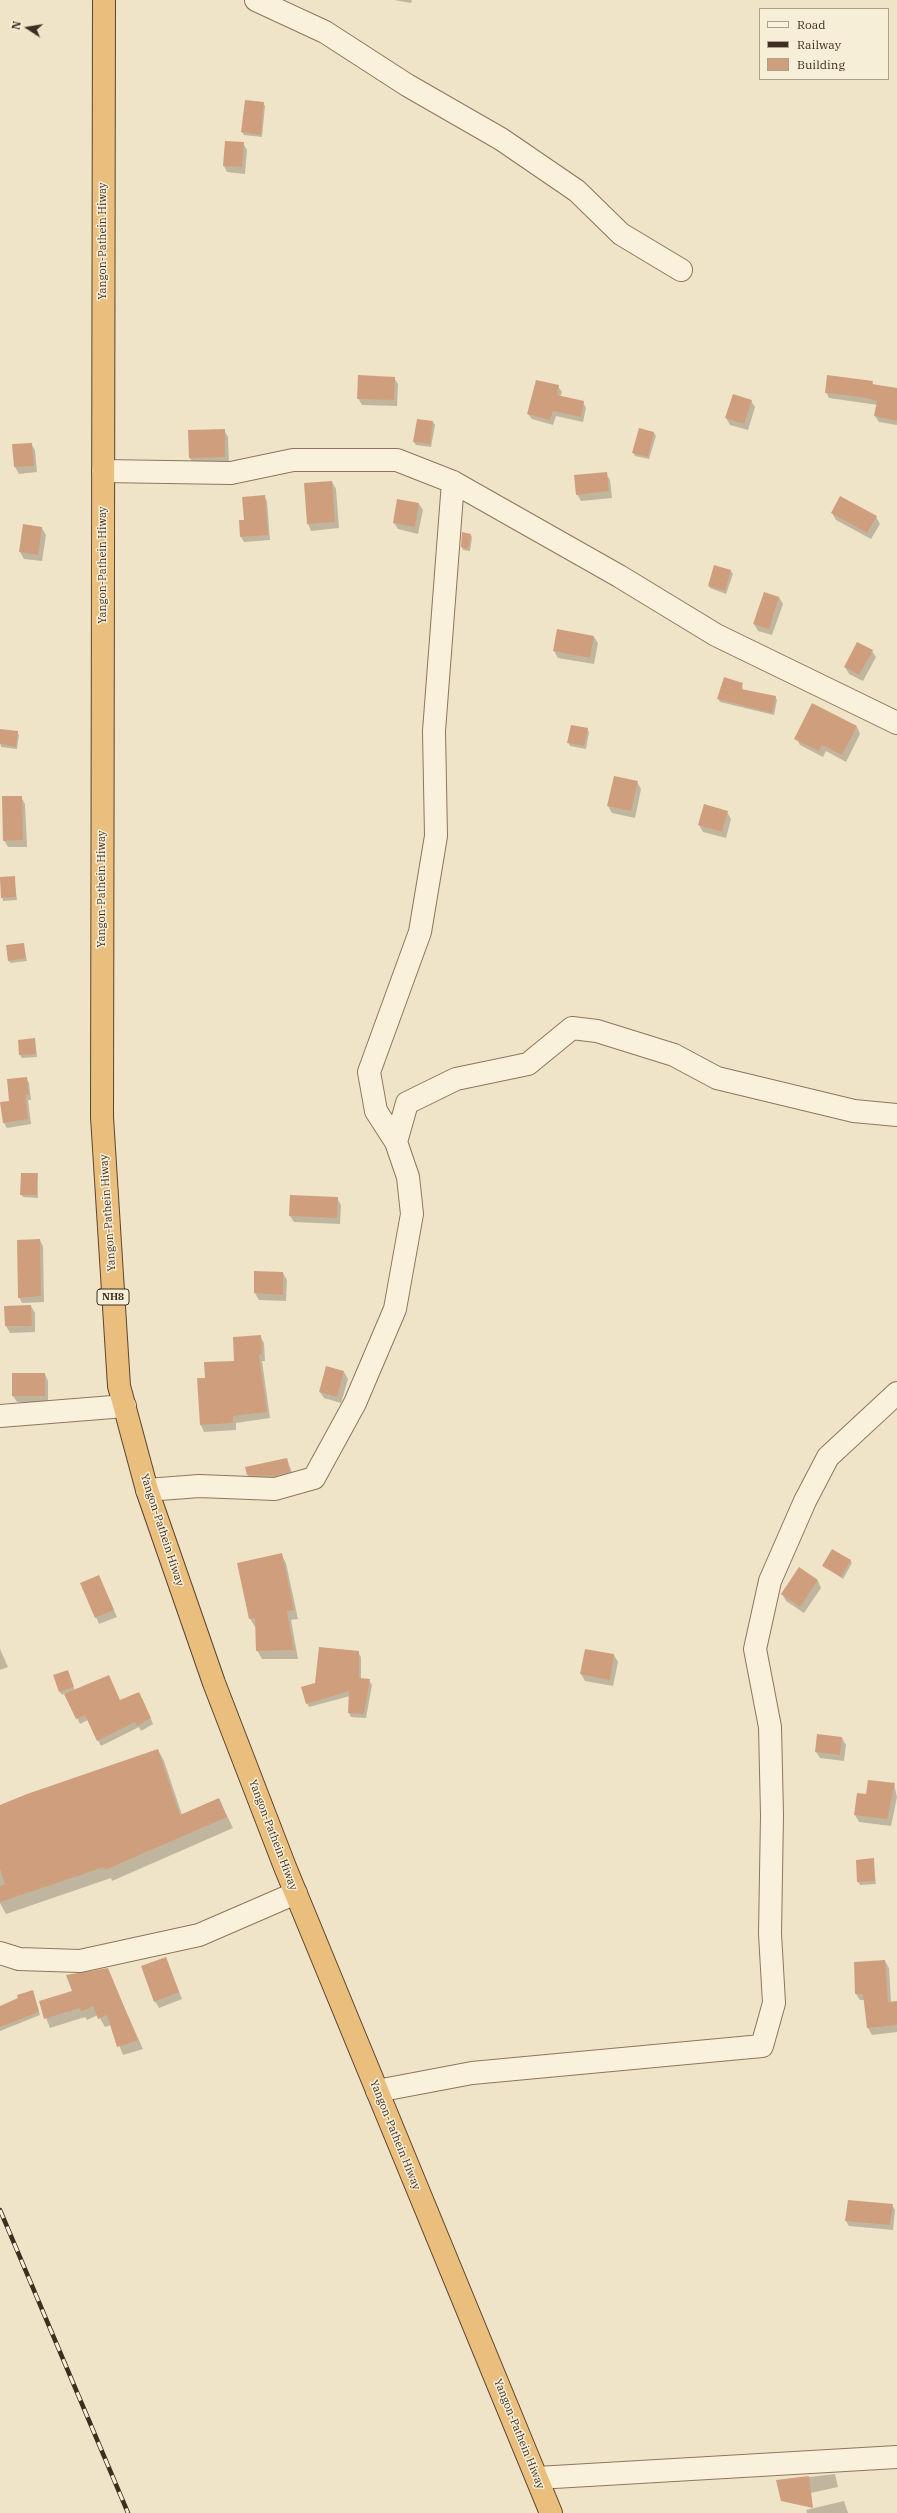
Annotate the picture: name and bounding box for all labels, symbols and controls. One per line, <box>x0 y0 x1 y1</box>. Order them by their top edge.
north arrow <box>8 8 48 48</box>
legend <box>759 8 889 80</box>
text: Road <box>797 17 826 32</box>
text: N <box>9 20 24 31</box>
text: Railway <box>797 37 841 52</box>
text: Building <box>797 57 845 72</box>
street label: Yangon-Pathein Hiway <box>96 182 110 300</box>
street label: Yangon-Pathein Hiway <box>96 506 110 624</box>
street label: Yangon-Pathein Hiway <box>95 830 109 948</box>
street label: Yangon-Pathein Hiway <box>97 1154 119 1272</box>
road number: NH8 <box>97 1289 129 1305</box>
street label: Yangon-Pathein Hiway <box>138 1472 186 1588</box>
street label: Yangon-Pathein Hiway <box>246 1778 300 1892</box>
street label: Yangon-Pathein Hiway <box>367 2078 423 2192</box>
street label: Yangon-Pathein Hiway <box>491 2377 547 2491</box>

